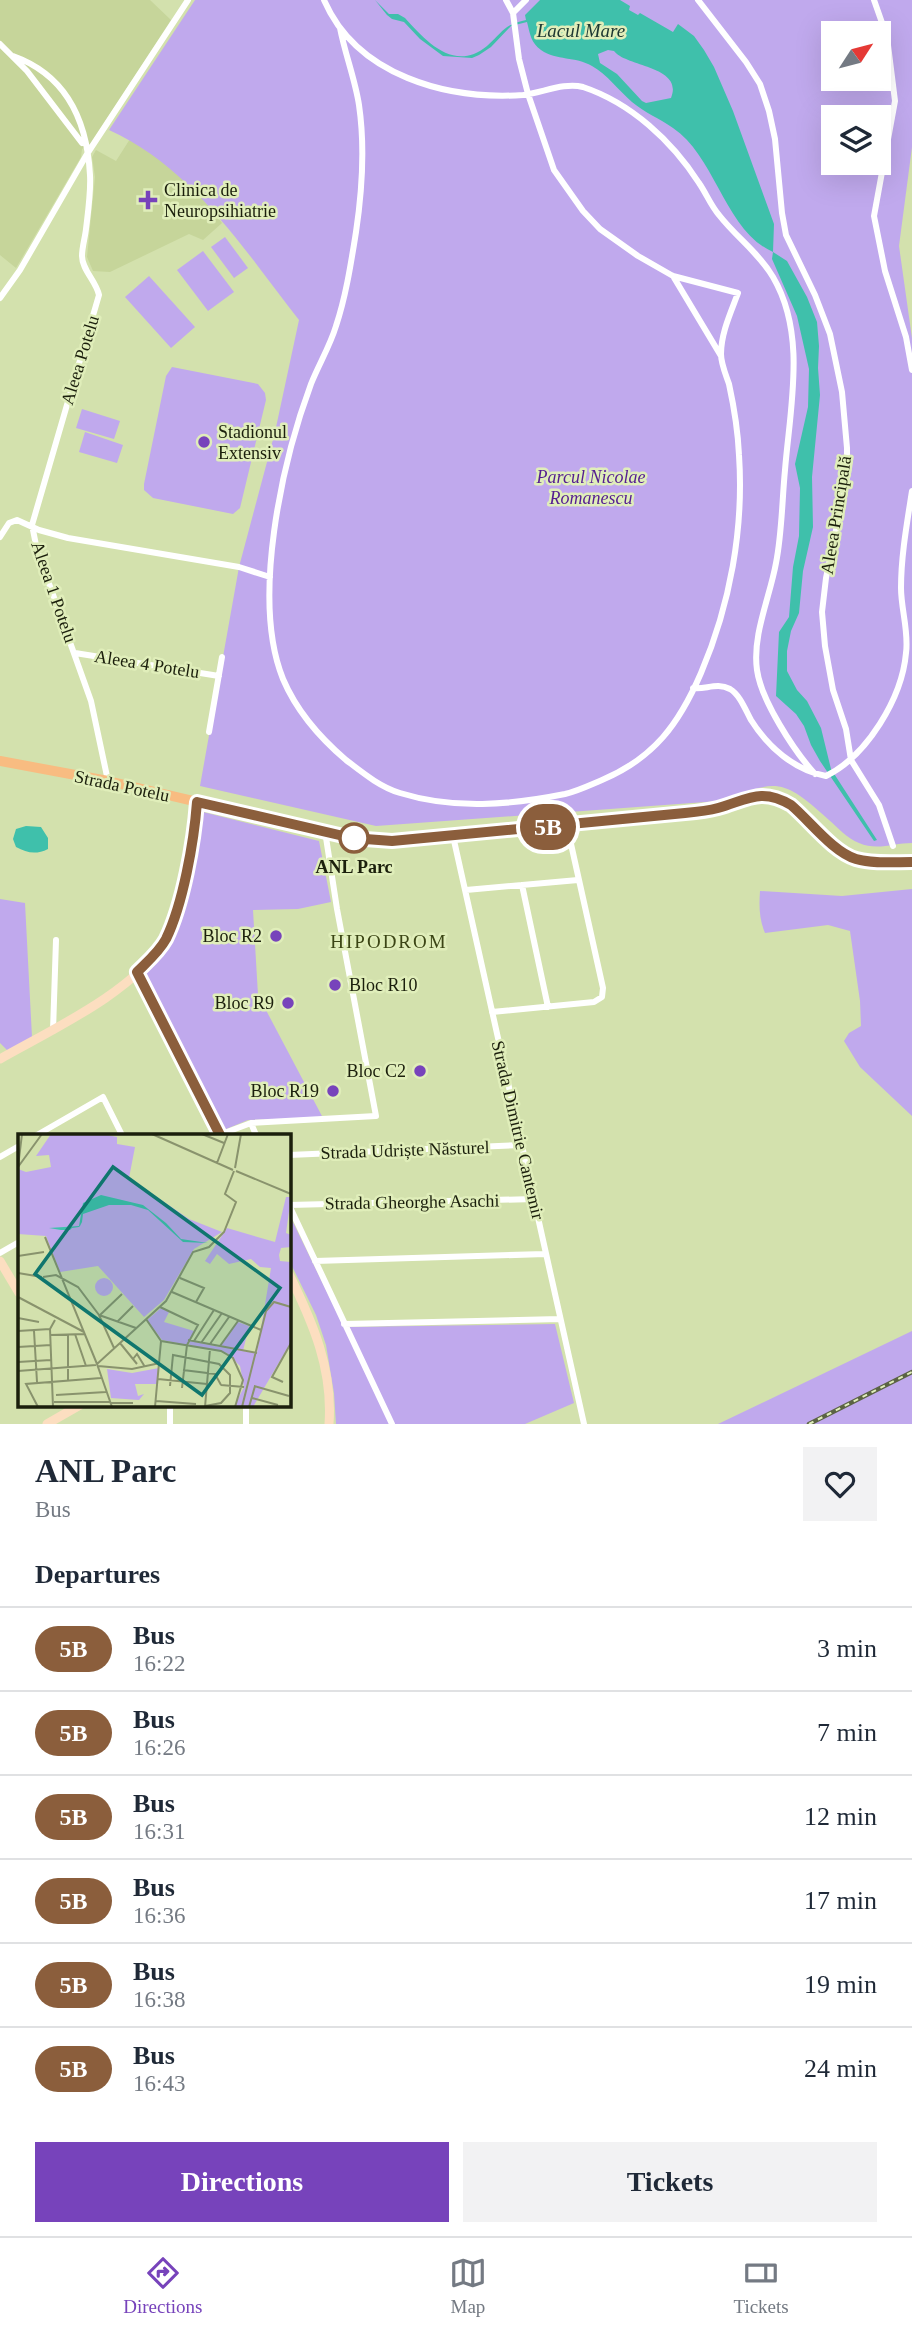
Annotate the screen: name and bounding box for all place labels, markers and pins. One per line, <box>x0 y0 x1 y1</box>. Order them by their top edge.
place label: Clinica de Neuropsihiatrie <box>164 180 276 221</box>
marker: Clinica de Neuropsihiatrie <box>138 190 158 210</box>
place label: Stadionul Extensiv <box>218 422 287 463</box>
marker: Stadionul Extensiv <box>196 434 212 450</box>
marker: ANL Parc <box>339 823 369 853</box>
place label: ANL Parc <box>315 857 393 877</box>
place label: Bloc R2 <box>202 926 262 946</box>
marker: Bloc R2 <box>268 928 284 944</box>
place label: Bloc R10 <box>349 975 418 995</box>
marker: Bloc R10 <box>327 977 343 993</box>
place label: Bloc R9 <box>214 993 274 1013</box>
marker: Bloc R9 <box>280 995 296 1011</box>
place label: Bloc C2 <box>346 1061 406 1081</box>
marker: Bloc C2 <box>412 1063 428 1079</box>
place label: Bloc R19 <box>250 1081 319 1101</box>
marker: Bloc R19 <box>325 1083 341 1099</box>

